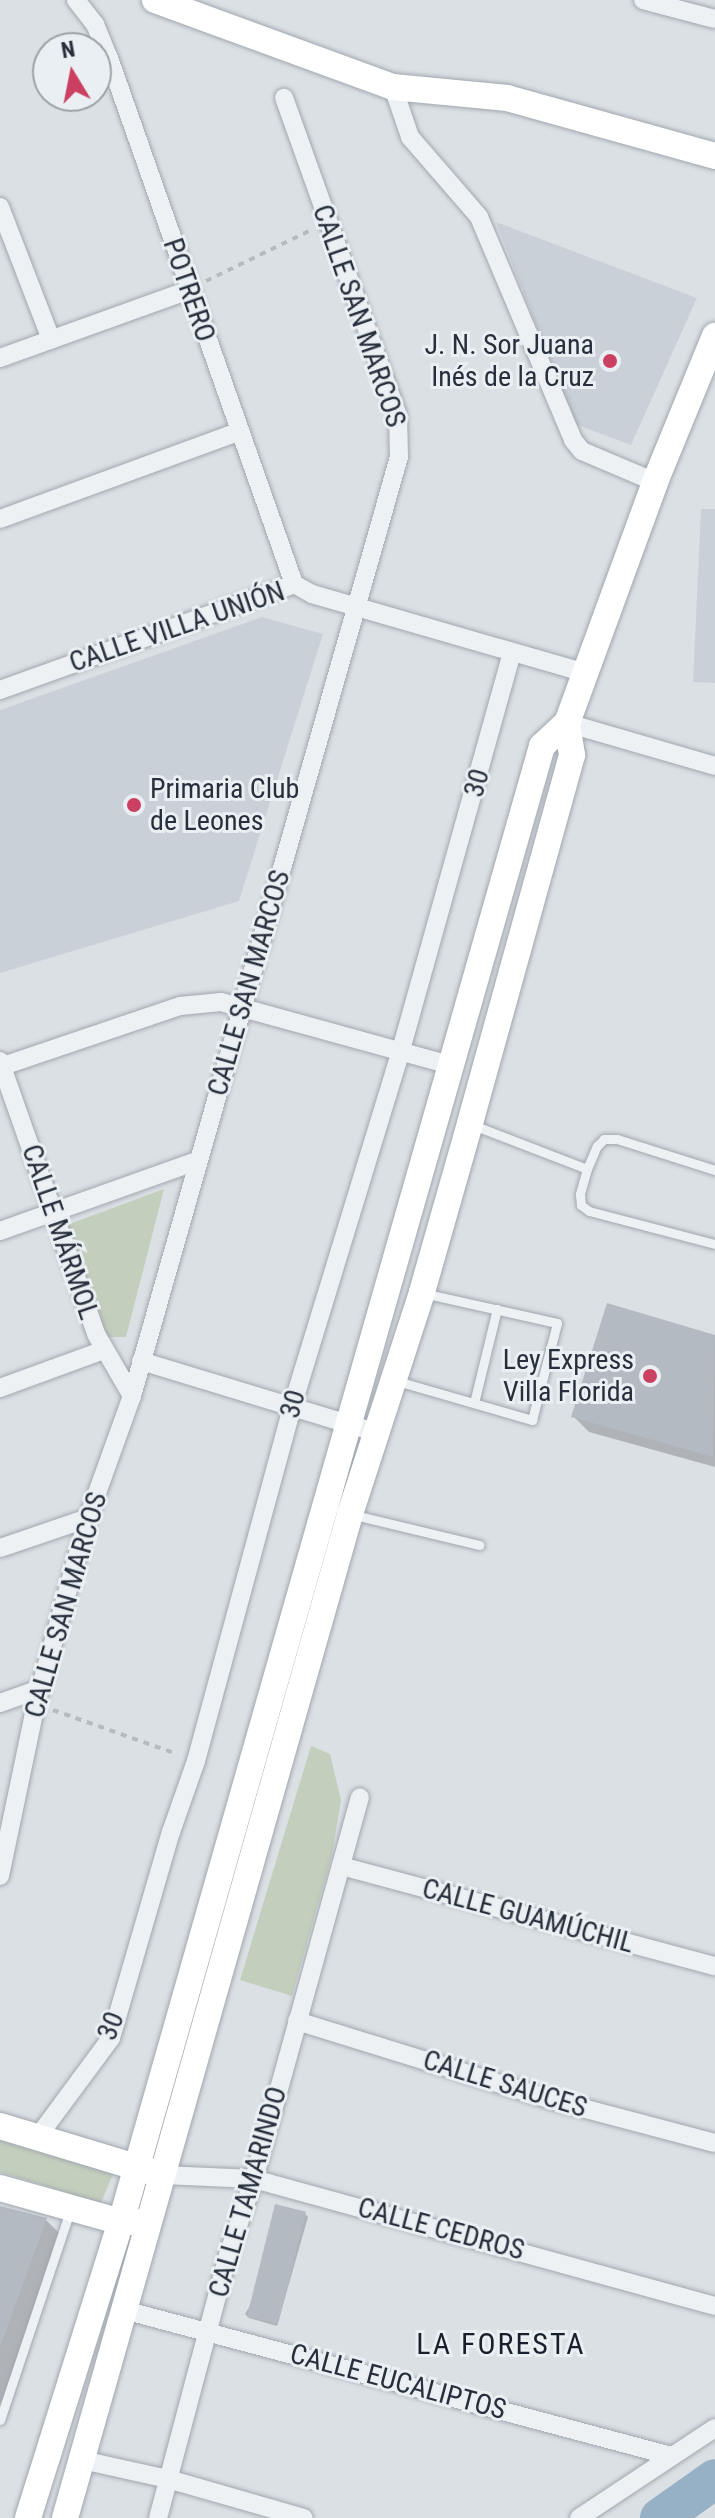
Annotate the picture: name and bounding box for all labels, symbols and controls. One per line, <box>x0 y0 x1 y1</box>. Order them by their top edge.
north arrow <box>32 32 112 112</box>
text: N <box>59 36 77 63</box>
street label: CALLE SAN MARCOS <box>305 200 413 432</box>
street label: POTRERO <box>156 234 222 346</box>
place label: J. N. Sor Juana Inés de la Cruz <box>425 328 594 394</box>
marker: J. N. Sor Juana Inés de la Cruz <box>601 352 619 370</box>
street label: CALLE VILLA UNIÓN <box>65 574 289 680</box>
street label: 30 <box>457 765 497 801</box>
place label: Primaria Club de Leones <box>150 772 299 838</box>
marker: Primaria Club de Leones <box>125 796 143 814</box>
street label: CALLE SAN MARCOS <box>201 866 297 1100</box>
street label: CALLE MÁRMOL <box>14 1140 106 1324</box>
place label: Ley Express Villa Florida <box>503 1343 634 1409</box>
marker: Ley Express Villa Florida <box>641 1367 659 1385</box>
street label: 30 <box>273 1386 313 1422</box>
street label: CALLE SAN MARCOS <box>18 1488 114 1722</box>
street label: CALLE GUAMÚCHIL <box>419 1872 637 1960</box>
street label: 30 <box>90 2007 132 2045</box>
street label: CALLE SAUCES <box>419 2043 591 2125</box>
street label: CALLE TAMARINDO <box>202 2082 294 2302</box>
street label: CALLE CEDROS <box>354 2191 528 2267</box>
district label: LA FORESTA <box>416 2326 586 2362</box>
street label: CALLE EUCALIPTOS <box>286 2337 510 2427</box>

